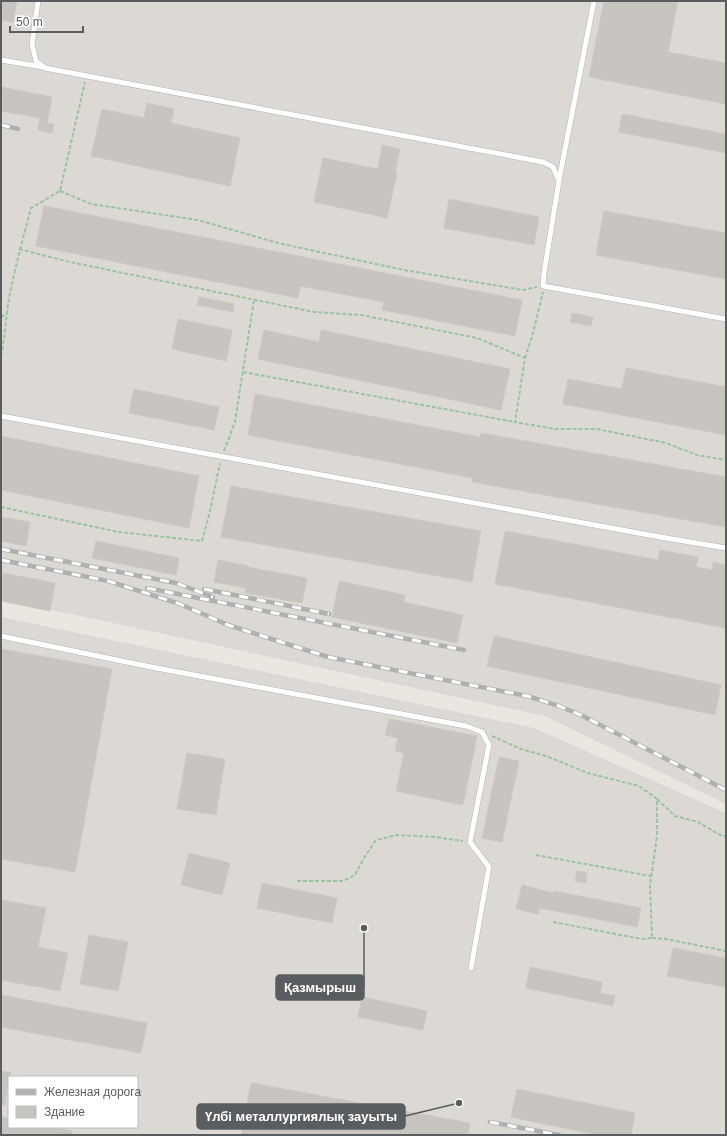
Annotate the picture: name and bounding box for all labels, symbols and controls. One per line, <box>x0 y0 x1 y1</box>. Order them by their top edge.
scale bar <box>10 8 83 34</box>
text: 50 m <box>16 15 43 29</box>
callout: Қазмырыш <box>276 975 364 1000</box>
text: Қазмырыш <box>284 980 356 995</box>
legend <box>8 1076 138 1128</box>
text: Железная дорога <box>44 1085 141 1099</box>
callout: Үлбі металлургиялық зауыты <box>197 1104 405 1129</box>
text: Здание <box>44 1105 85 1119</box>
text: Үлбі металлургиялық зауыты <box>205 1109 397 1124</box>

